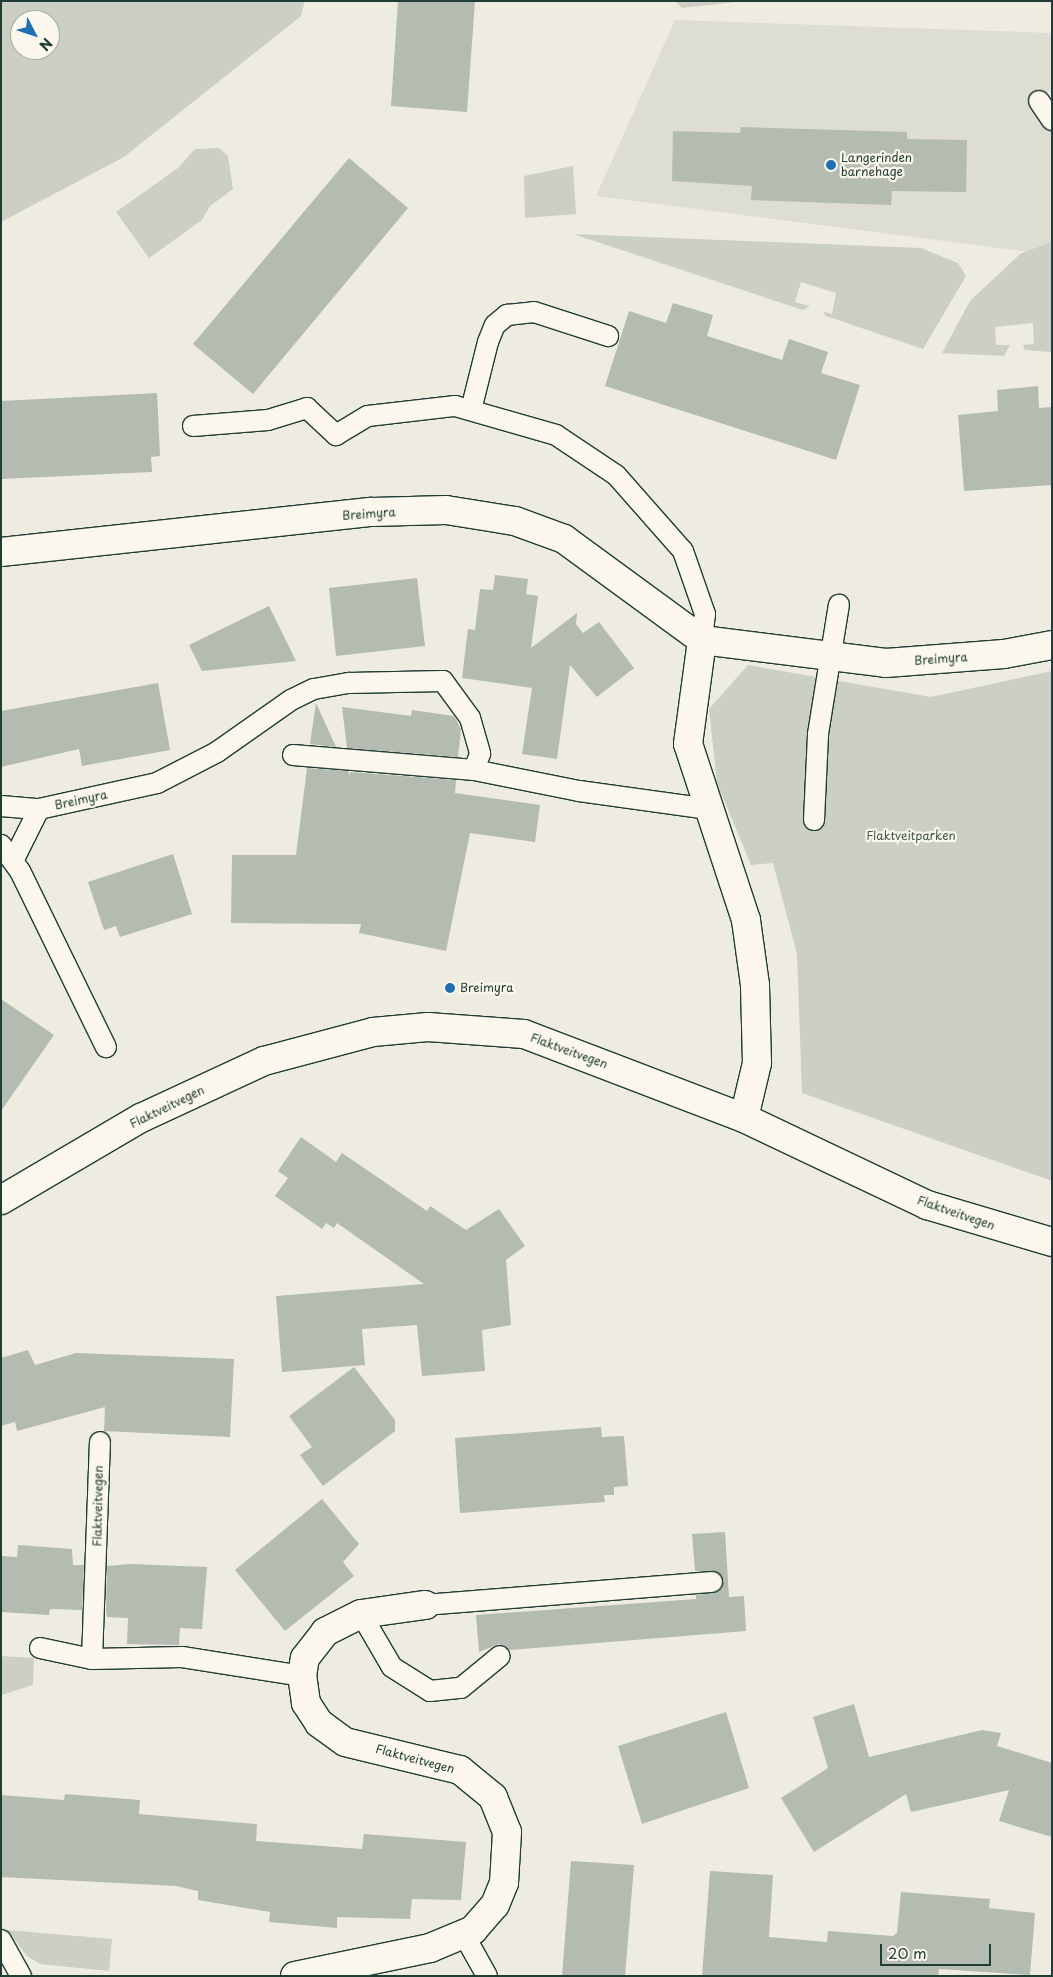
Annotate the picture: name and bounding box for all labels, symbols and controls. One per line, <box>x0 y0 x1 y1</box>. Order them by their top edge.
north arrow <box>10 10 60 60</box>
text: N <box>34 33 58 56</box>
place label: Langerinden barnehage <box>841 151 912 179</box>
marker: Langerinden barnehage <box>825 159 837 171</box>
street label: Breimyra <box>342 505 396 523</box>
street label: Breimyra <box>914 650 968 668</box>
street label: Breimyra <box>53 787 109 813</box>
park label: Flaktveitparken <box>866 829 956 843</box>
place label: Breimyra <box>460 981 514 995</box>
marker: Breimyra <box>444 982 456 994</box>
street label: Flaktveitvegen <box>528 1030 610 1072</box>
street label: Flaktveitvegen <box>127 1083 207 1131</box>
street label: Flaktveitvegen <box>915 1193 997 1233</box>
street label: Flaktveitvegen <box>90 1465 106 1547</box>
street label: Flaktveitvegen <box>374 1742 456 1776</box>
scale bar <box>883 1934 994 1966</box>
text: 20 m <box>888 1941 927 1964</box>

